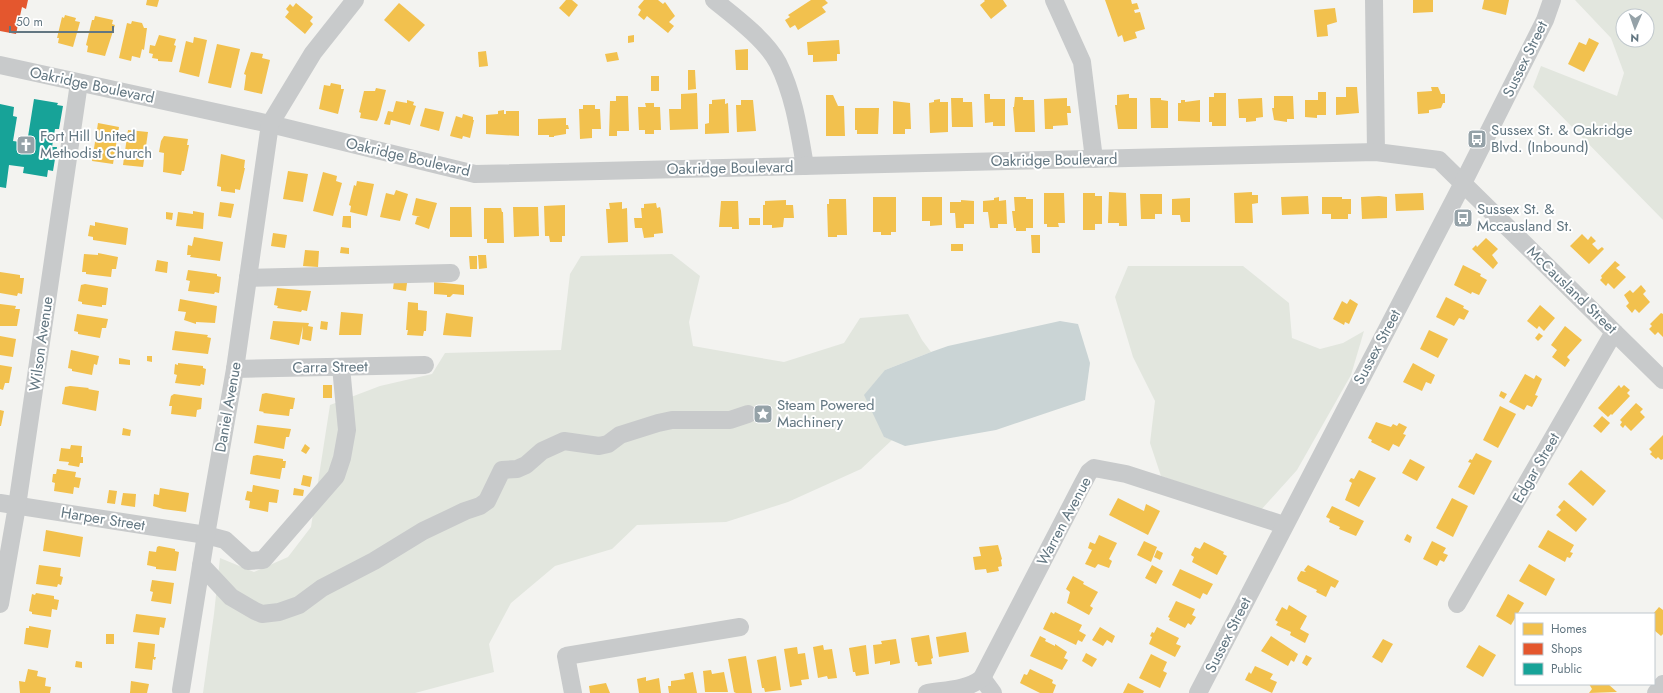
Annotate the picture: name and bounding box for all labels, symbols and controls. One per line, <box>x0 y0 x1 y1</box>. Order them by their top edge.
scale bar <box>10 8 113 34</box>
north arrow <box>1615 8 1655 48</box>
text: 50 m <box>16 13 43 31</box>
street label: Sussex Street <box>1497 17 1553 101</box>
text: N <box>1630 30 1639 46</box>
street label: Oakridge Boulevard <box>28 61 156 109</box>
place label: Sussex St. & Oakridge Blvd. (Inbound) <box>1491 119 1633 158</box>
place label: Fort Hill United Methodist Church <box>40 125 152 164</box>
bus stop icon: Sussex St. & Oakridge Blvd. (Inbound) <box>1466 128 1488 150</box>
street label: Oakridge Boulevard <box>344 132 472 182</box>
church icon: Fort Hill United Methodist Church <box>15 134 37 156</box>
street label: Oakridge Boulevard <box>990 148 1118 172</box>
street label: Oakridge Boulevard <box>666 156 794 180</box>
place label: Sussex St. & Mccausland St. <box>1477 198 1573 237</box>
bus stop icon: Sussex St. & Mccausland St. <box>1452 207 1474 229</box>
street label: McCausland Street <box>1522 241 1622 339</box>
street label: Wilson Avenue <box>23 295 59 393</box>
street label: Sussex Street <box>1348 305 1406 388</box>
street label: Carra Street <box>292 355 368 379</box>
street label: Daniel Avenue <box>209 360 247 454</box>
place label: Steam Powered Machinery <box>777 394 875 433</box>
place icon: Steam Powered Machinery <box>752 403 774 425</box>
street label: Edgar Street <box>1507 428 1565 507</box>
street label: Warren Avenue <box>1031 473 1097 569</box>
street label: Harper Street <box>59 502 147 537</box>
street label: Sussex Street <box>1200 593 1257 677</box>
legend <box>1515 613 1655 685</box>
text: Homes <box>1551 620 1587 638</box>
text: Shops <box>1551 640 1582 658</box>
text: Public <box>1551 660 1582 678</box>

